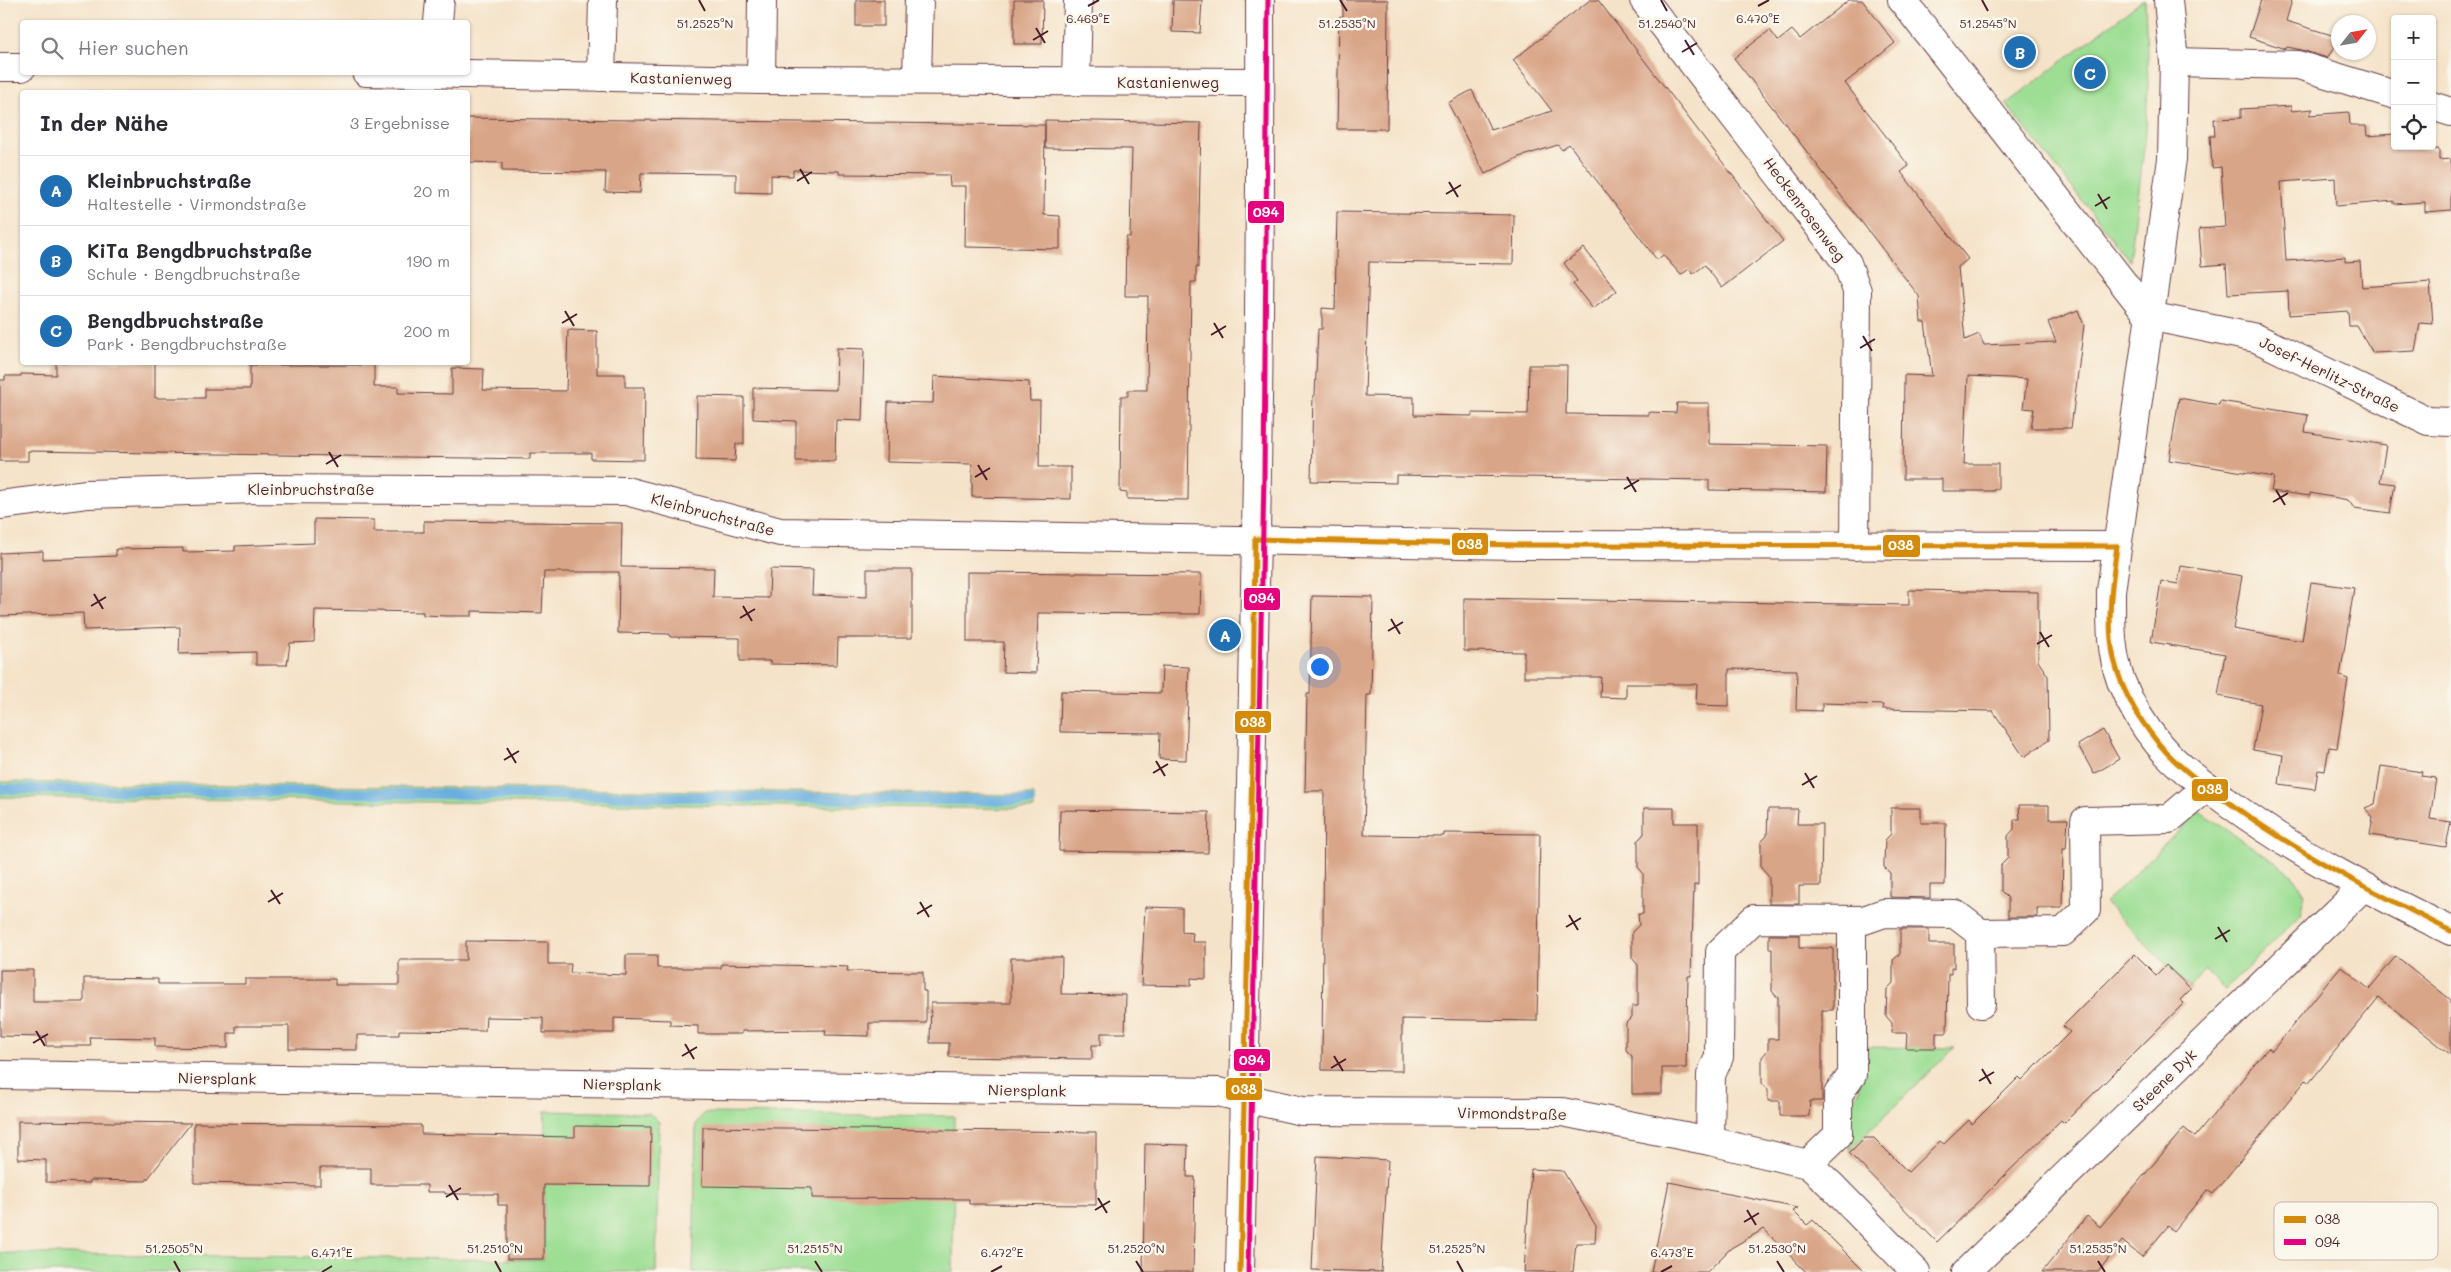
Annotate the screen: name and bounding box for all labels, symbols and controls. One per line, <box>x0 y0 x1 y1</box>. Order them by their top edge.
text: 6.469°E <box>1066 10 1110 26</box>
text: 6.470°E <box>1736 10 1780 26</box>
text: 51.2525°N <box>677 15 733 31</box>
text: 51.2535°N <box>1318 15 1376 31</box>
text: 51.2540°N <box>1638 15 1696 31</box>
text: 51.2545°N <box>1959 15 2017 31</box>
north arrow <box>2331 15 2376 60</box>
map controls <box>2391 15 2436 150</box>
button: + <box>2391 15 2436 60</box>
search box <box>20 20 470 75</box>
pin: B <box>2004 33 2036 71</box>
icon: search <box>38 34 66 62</box>
text: Hier suchen <box>78 35 189 60</box>
pin: C <box>2074 54 2106 92</box>
button: − <box>2391 60 2436 105</box>
street label: Kastanienweg <box>630 67 732 89</box>
street label: Kastanienweg <box>1117 72 1219 92</box>
button: locate <box>2391 105 2436 150</box>
text: In der Nähe <box>40 109 168 136</box>
text: 3 Ergebnisse <box>350 112 450 133</box>
street label: Heckenrosenweg <box>1759 153 1851 265</box>
text: Kleinbruchstraße <box>87 168 251 193</box>
text: A <box>50 180 62 201</box>
text: 20 m <box>413 180 450 201</box>
text: Haltestelle · Virmondstraße <box>87 193 307 214</box>
line badge: 094 <box>1247 200 1285 224</box>
text: 094 <box>1253 202 1279 221</box>
text: KiTa Bengdbruchstraße <box>87 238 312 263</box>
text: B <box>51 250 61 271</box>
text: 190 m <box>406 250 450 271</box>
text: Schule · Bengdbruchstraße <box>87 263 301 284</box>
text: Bengdbruchstraße <box>87 308 263 333</box>
text: C <box>50 320 62 341</box>
text: 200 m <box>403 320 450 341</box>
street label: Josef-Herlitz-Straße <box>2257 331 2403 417</box>
text: Park · Bengdbruchstraße <box>87 333 287 354</box>
street label: Kleinbruchstraße <box>247 479 375 499</box>
street label: Kleinbruchstraße <box>649 488 777 540</box>
line badge: 038 <box>1451 532 1489 556</box>
text: 038 <box>1457 534 1483 553</box>
line badge: 038 <box>1882 534 1921 558</box>
text: 038 <box>1888 535 1914 554</box>
line badge: 094 <box>1243 587 1281 611</box>
text: 094 <box>1249 588 1275 607</box>
pin: A <box>1209 616 1241 654</box>
your location <box>1307 654 1333 680</box>
line badge: 038 <box>1234 710 1272 734</box>
text: 038 <box>1240 712 1266 731</box>
line badge: 038 <box>2191 778 2229 802</box>
text: 038 <box>2197 779 2223 798</box>
street label: Steene Dyk <box>2128 1044 2200 1116</box>
line badge: 094 <box>1233 1048 1271 1072</box>
text: 094 <box>1239 1050 1265 1069</box>
street label: Niersplank <box>178 1067 256 1089</box>
street label: Niersplank <box>583 1073 661 1095</box>
line badge: 038 <box>1225 1077 1263 1101</box>
street label: Niersplank <box>988 1079 1066 1101</box>
text: 038 <box>1231 1079 1257 1098</box>
street label: Virmondstraße <box>1457 1102 1567 1124</box>
legend <box>2274 1202 2438 1260</box>
text: 038 <box>2315 1209 2340 1228</box>
text: 094 <box>2315 1232 2341 1251</box>
text: 51.2505°N <box>145 1240 203 1256</box>
text: 51.2510°N <box>467 1240 523 1256</box>
text: 51.2515°N <box>787 1240 843 1256</box>
text: 51.2520°N <box>1107 1240 1165 1256</box>
text: 51.2525°N <box>1429 1240 1485 1256</box>
text: 51.2530°N <box>1748 1240 1806 1256</box>
text: 51.2535°N <box>2069 1240 2127 1256</box>
text: 6.471°E <box>311 1244 353 1260</box>
text: 6.472°E <box>981 1244 1023 1260</box>
text: 6.473°E <box>1650 1244 1694 1260</box>

